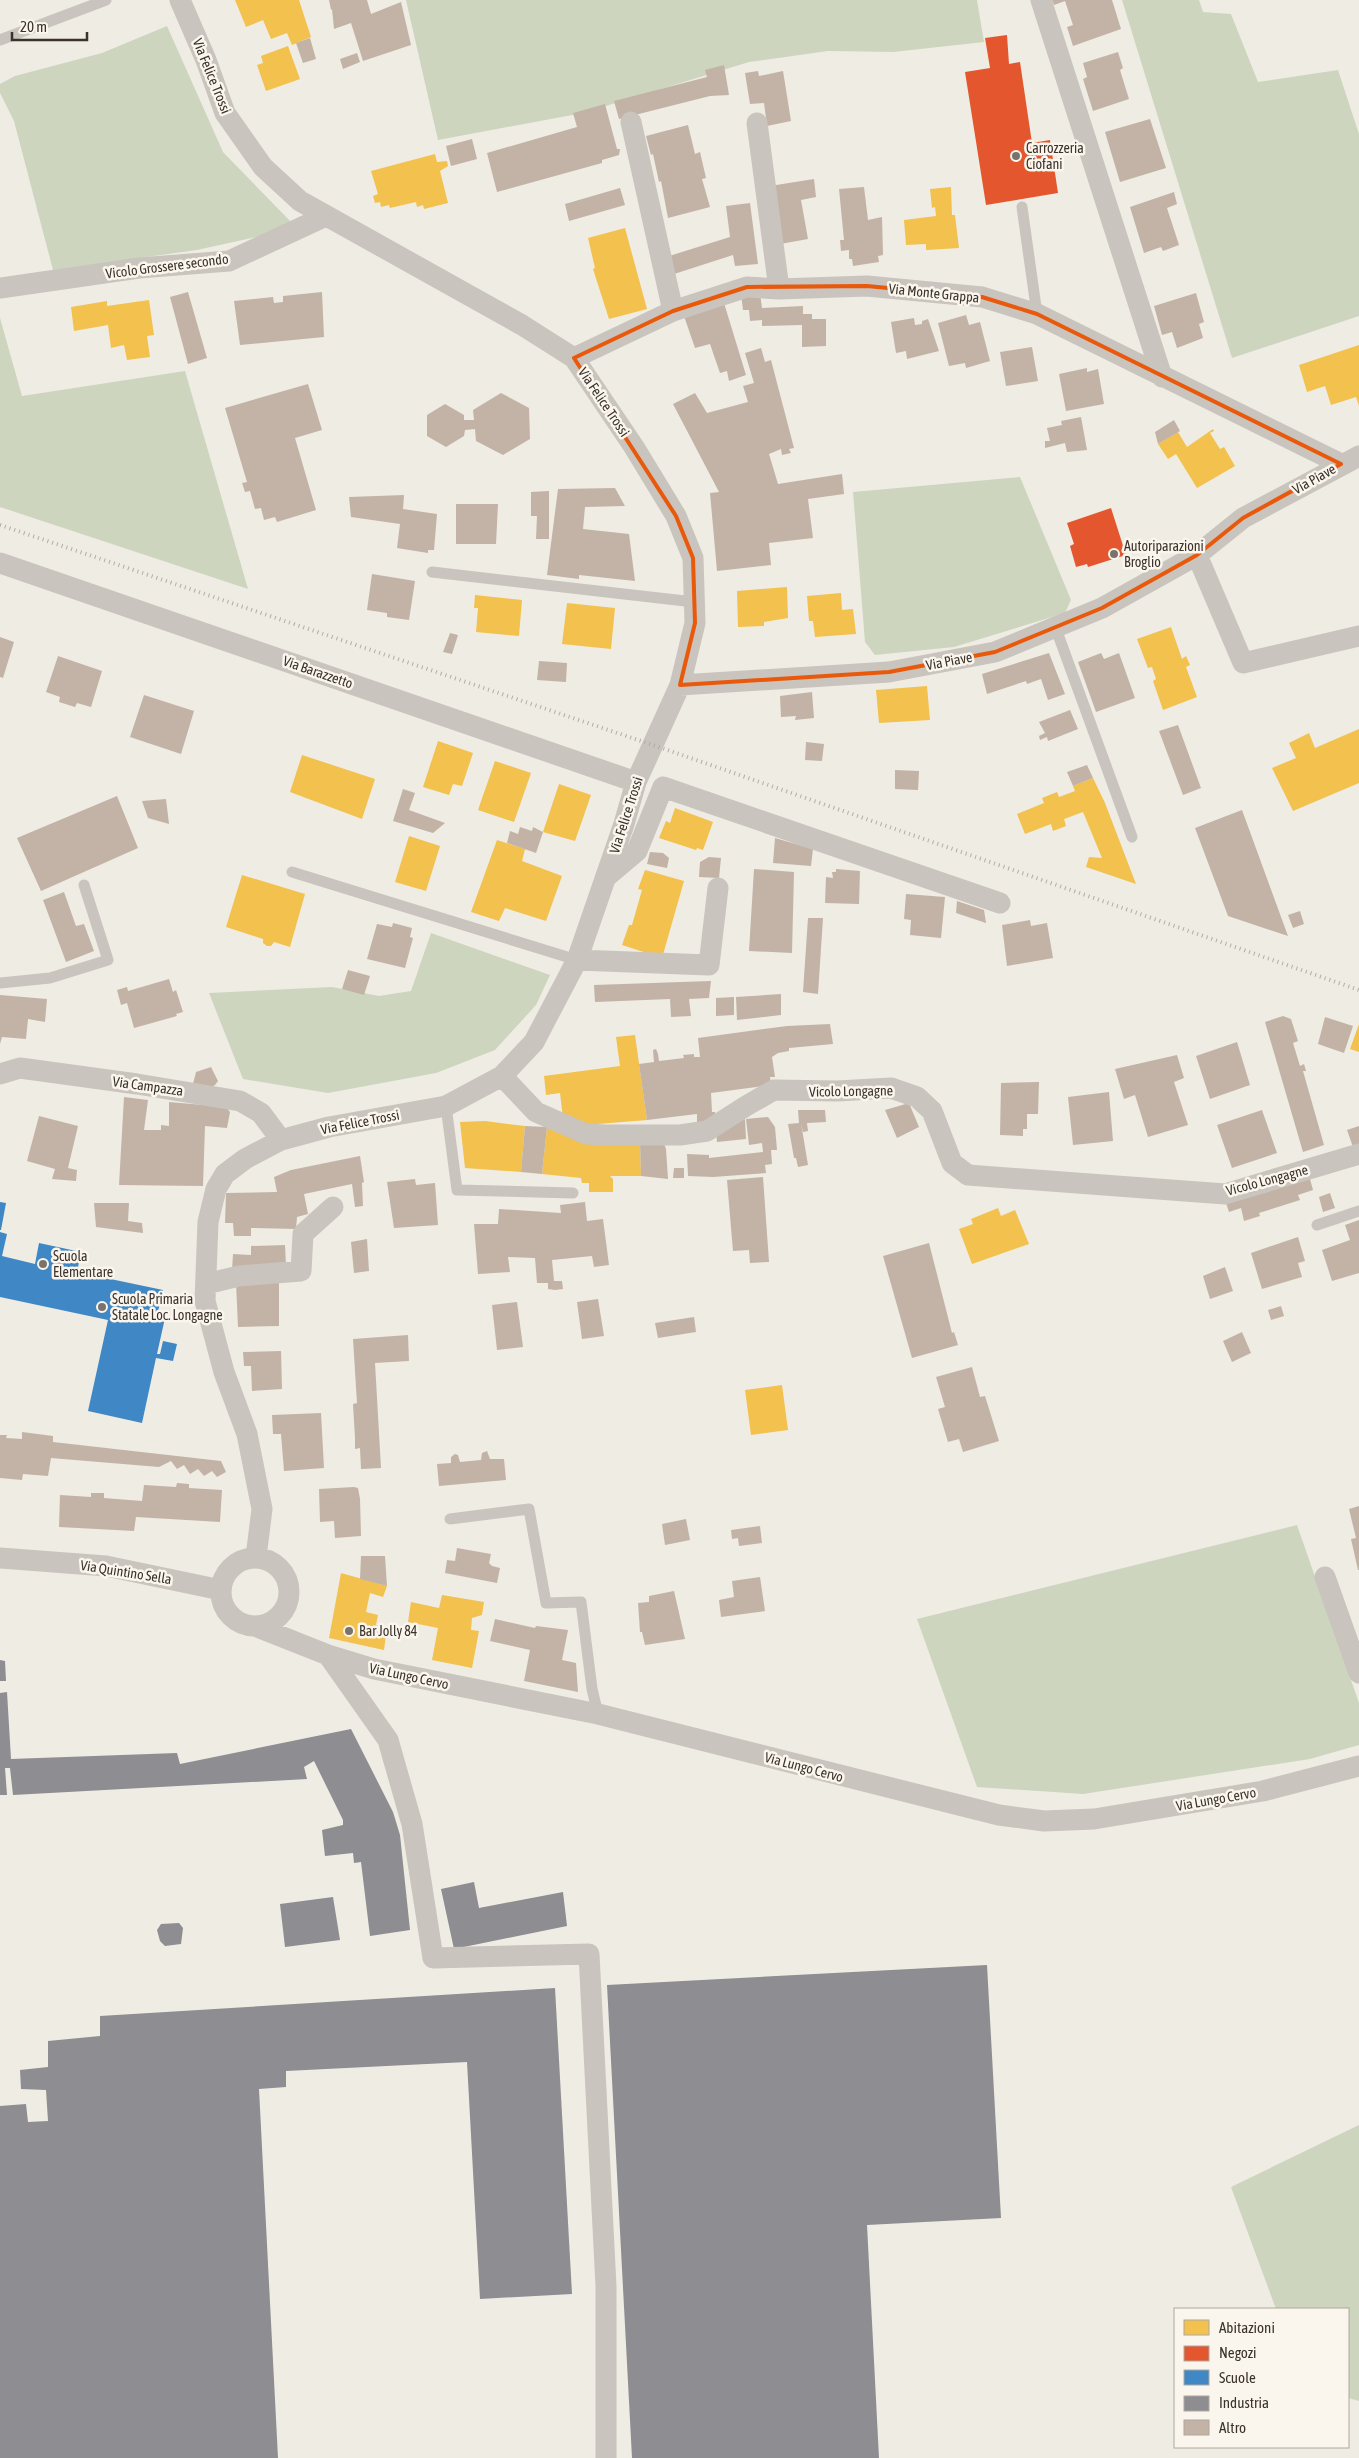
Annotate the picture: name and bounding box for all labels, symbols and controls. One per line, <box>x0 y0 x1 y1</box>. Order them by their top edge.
scale bar <box>12 10 88 42</box>
text: 20 m <box>20 18 47 35</box>
street label: Via Felice Trossi <box>190 36 234 116</box>
place label: Carrozzeria Ciofani <box>1026 140 1084 172</box>
marker: Carrozzeria Ciofani <box>1010 150 1022 162</box>
street label: Vicolo Grossere secondo <box>105 251 229 281</box>
street label: Via Monte Grappa <box>888 280 980 306</box>
street label: Via Felice Trossi <box>575 364 633 440</box>
street label: Via Piave <box>1290 461 1338 497</box>
place label: Autoriparazioni Broglio <box>1124 538 1204 570</box>
marker: Autoriparazioni Broglio <box>1108 548 1120 560</box>
street label: Via Piave <box>924 649 974 673</box>
street label: Via Barazzetto <box>281 653 355 691</box>
street label: Via Felice Trossi <box>606 775 646 855</box>
street label: Via Campazza <box>112 1073 184 1099</box>
street label: Vicolo Longagne <box>809 1082 893 1100</box>
street label: Via Felice Trossi <box>319 1107 401 1137</box>
street label: Vicolo Longagne <box>1224 1161 1310 1199</box>
place label: Scuola Elementare <box>53 1248 113 1280</box>
marker: Scuola Elementare <box>37 1258 49 1270</box>
place label: Scuola Primaria Statale Loc. Longagne <box>112 1291 223 1323</box>
marker: Scuola Primaria Statale Loc. Longagne <box>96 1301 108 1313</box>
street label: Via Quintino Sella <box>79 1557 173 1587</box>
place label: Bar Jolly 84 <box>359 1623 418 1639</box>
marker: Bar Jolly 84 <box>343 1625 355 1637</box>
street label: Via Lungo Cervo <box>368 1660 450 1692</box>
street label: Via Lungo Cervo <box>763 1749 845 1785</box>
street label: Via Lungo Cervo <box>1175 1784 1257 1814</box>
legend <box>1174 2308 1349 2448</box>
text: Abitazioni <box>1219 2319 1275 2336</box>
text: Negozi <box>1219 2344 1257 2361</box>
text: Scuole <box>1219 2369 1256 2386</box>
text: Industria <box>1219 2394 1269 2411</box>
text: Altro <box>1219 2419 1246 2436</box>

